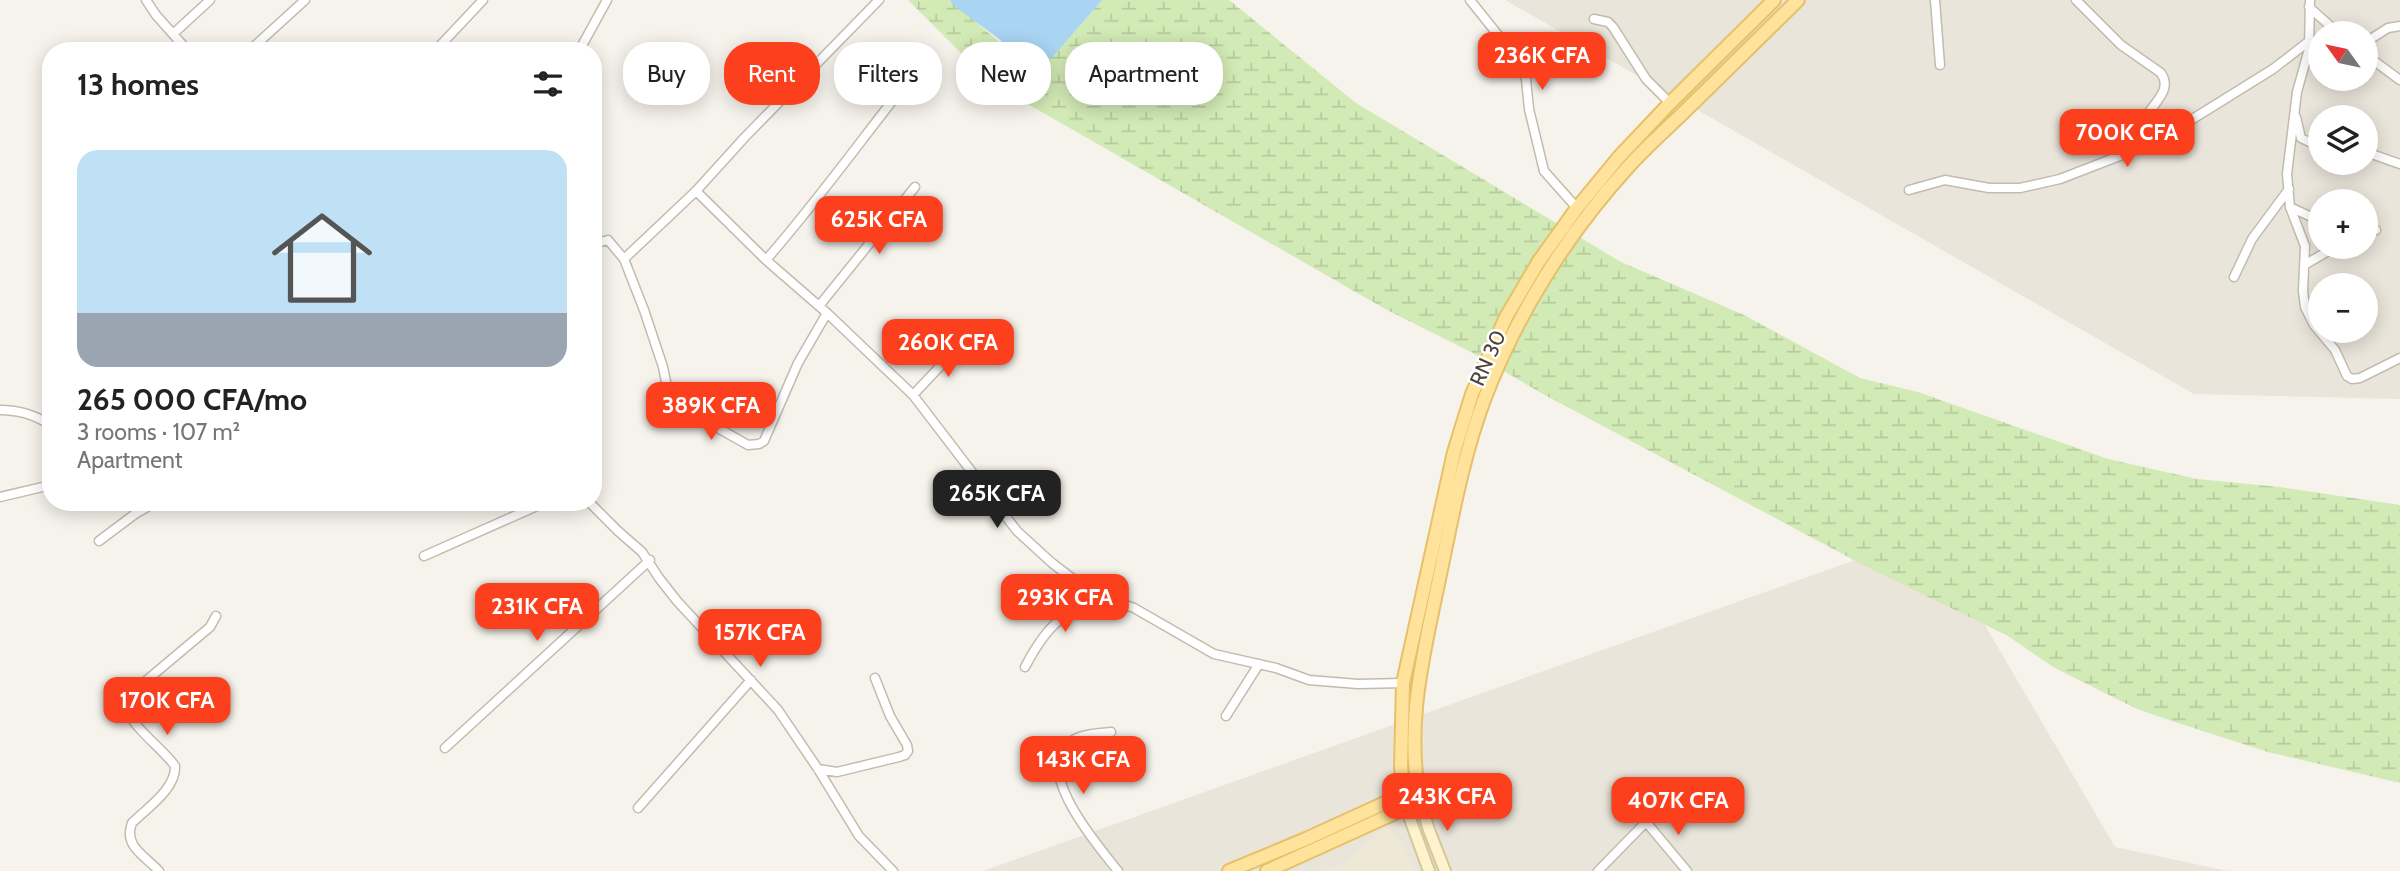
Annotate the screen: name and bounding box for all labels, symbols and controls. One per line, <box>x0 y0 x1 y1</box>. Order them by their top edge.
north arrow <box>2308 21 2378 91</box>
map controls <box>2308 21 2378 343</box>
pin: 236K CFA <box>1470 32 1614 92</box>
text: 236K CFA <box>1494 41 1590 69</box>
chip: Buy <box>623 42 710 105</box>
chip: Rent <box>724 42 820 105</box>
chip: Filters <box>834 42 942 105</box>
chip: New <box>956 42 1051 105</box>
chip: Apartment <box>1065 42 1223 105</box>
icon: filters <box>529 65 567 103</box>
text: 13 homes <box>77 66 199 103</box>
button: layers <box>2308 105 2378 175</box>
pin: 700K CFA <box>2055 110 2199 169</box>
text: 700K CFA <box>2076 118 2178 146</box>
button: + <box>2308 189 2378 259</box>
icon: home <box>259 195 385 321</box>
pin: 625K CFA <box>807 196 951 256</box>
text: 625K CFA <box>831 205 927 233</box>
button: − <box>2308 273 2378 343</box>
pin: 260K CFA <box>876 320 1020 379</box>
street label: RN 30 <box>1464 326 1511 389</box>
text: 260K CFA <box>898 328 998 356</box>
text: 265 000 CFA/mo <box>77 381 307 418</box>
pin: 389K CFA <box>639 382 783 442</box>
text: 389K CFA <box>662 391 760 419</box>
text: 3 rooms · 107 m² <box>77 418 240 446</box>
text: Apartment <box>77 446 182 474</box>
pin: 265K CFA <box>925 470 1069 530</box>
text: 265K CFA <box>949 479 1045 507</box>
pin: 293K CFA <box>993 574 1137 634</box>
text: 293K CFA <box>1017 583 1113 611</box>
pin: 231K CFA <box>465 584 609 643</box>
text: 231K CFA <box>491 592 583 620</box>
pin: 157K CFA <box>688 610 832 669</box>
text: 157K CFA <box>714 618 806 646</box>
pin: 170K CFA <box>95 678 239 737</box>
text: 170K CFA <box>119 686 215 714</box>
pin: 143K CFA <box>1011 736 1155 796</box>
text: 143K CFA <box>1036 745 1130 773</box>
pin: 243K CFA <box>1375 774 1519 833</box>
pin: 407K CFA <box>1606 778 1750 837</box>
text: 243K CFA <box>1398 782 1496 810</box>
text: 407K CFA <box>1627 786 1729 814</box>

